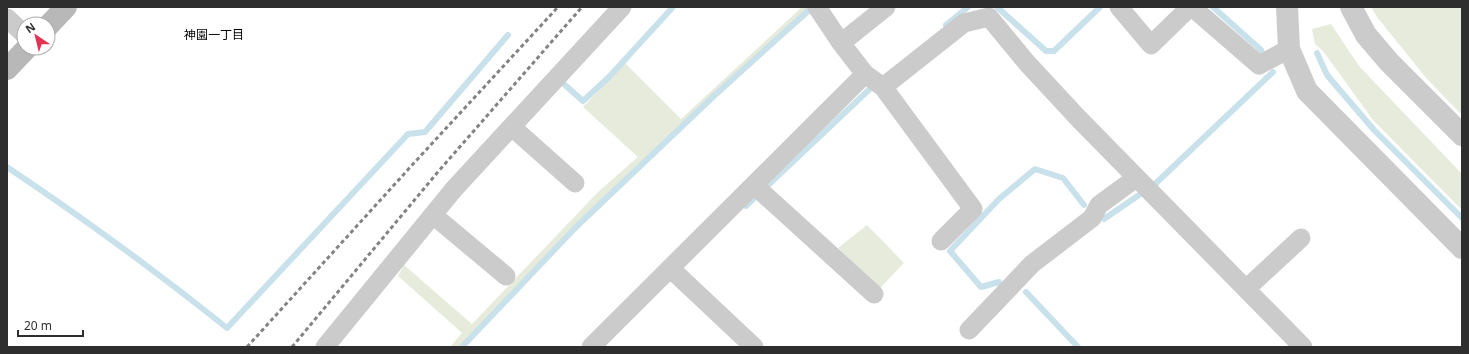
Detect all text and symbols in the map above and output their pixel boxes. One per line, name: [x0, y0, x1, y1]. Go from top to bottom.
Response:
north arrow: [16, 16, 56, 56]
text: N: [22, 19, 38, 36]
district label: 神園一丁目: [184, 26, 244, 43]
scale bar: [18, 312, 83, 338]
text: 20 m: [24, 317, 52, 334]

